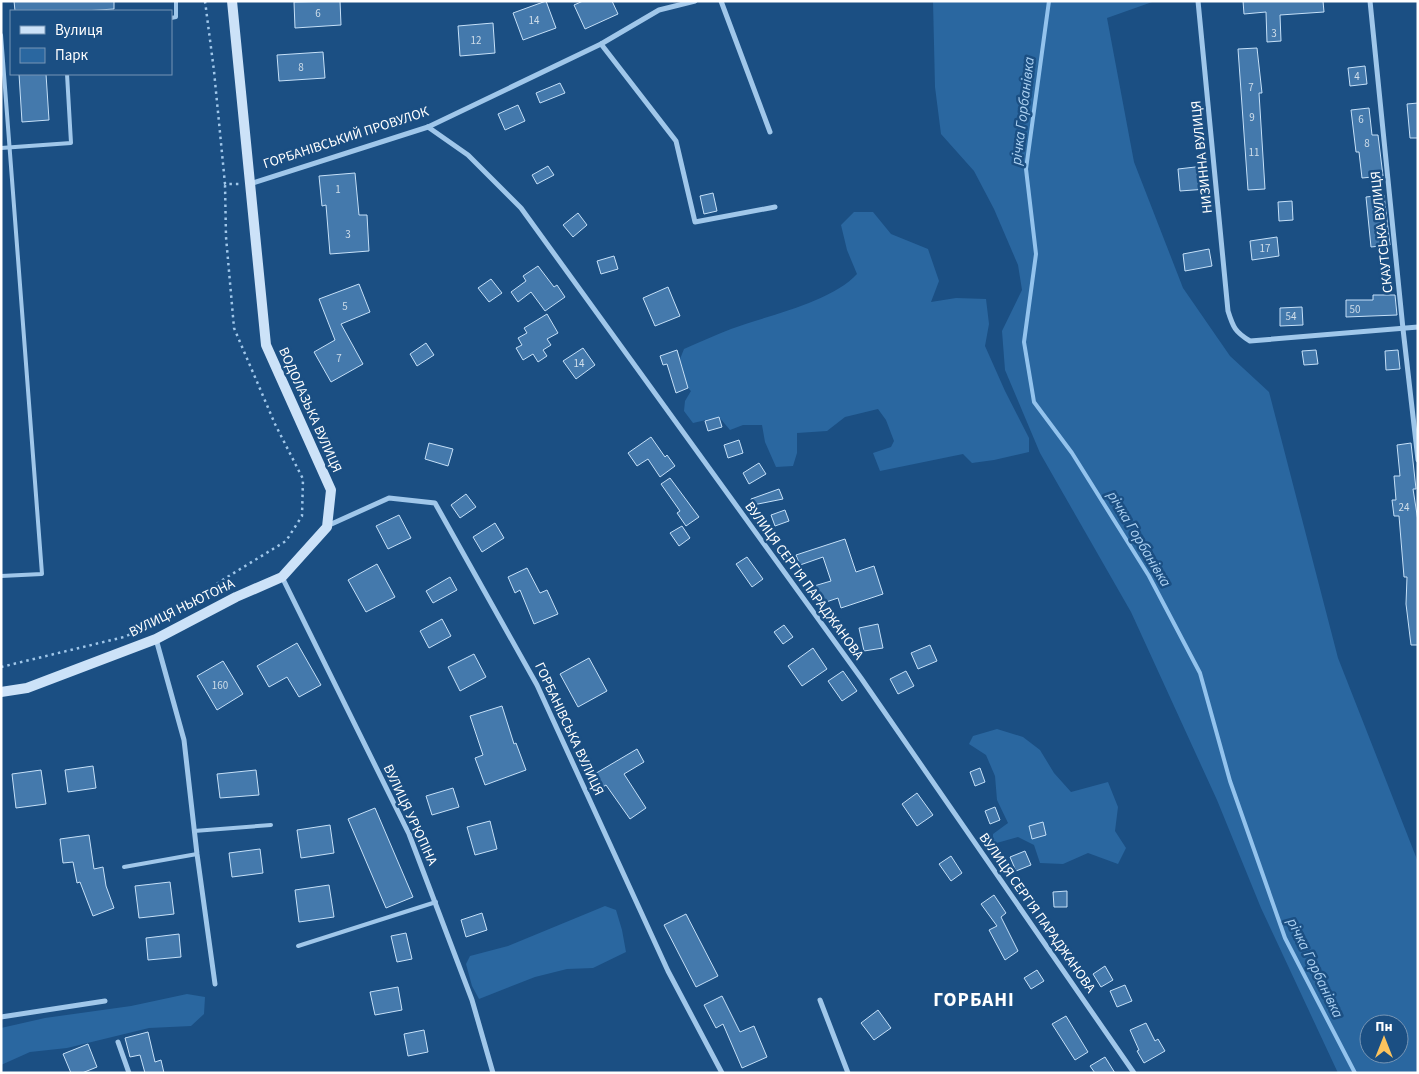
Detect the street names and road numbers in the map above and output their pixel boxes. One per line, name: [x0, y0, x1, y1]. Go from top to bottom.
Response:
street label: НИЗИННА ВУЛИЦЯ: [1186, 99, 1218, 215]
street label: ГОРБАНІВСЬКИЙ ПРОВУЛОК: [261, 102, 432, 174]
street label: СКАУТСЬКА ВУЛИЦЯ: [1366, 170, 1398, 294]
street label: ВОДОЛАЗЬКА ВУЛИЦЯ: [273, 344, 347, 476]
street label: ВУЛИЦЯ СЕРГІЯ ПАРАДЖАНОВА: [740, 498, 869, 665]
street label: ВУЛИЦЯ НЬЮТОНА: [126, 574, 239, 642]
street label: ГОРБАНІВСЬКА ВУЛИЦЯ: [529, 659, 609, 799]
street label: ВУЛИЦЯ УРЮПІНА: [378, 761, 442, 869]
street label: ВУЛИЦЯ СЕРГІЯ ПАРАДЖАНОВА: [974, 829, 1100, 997]

